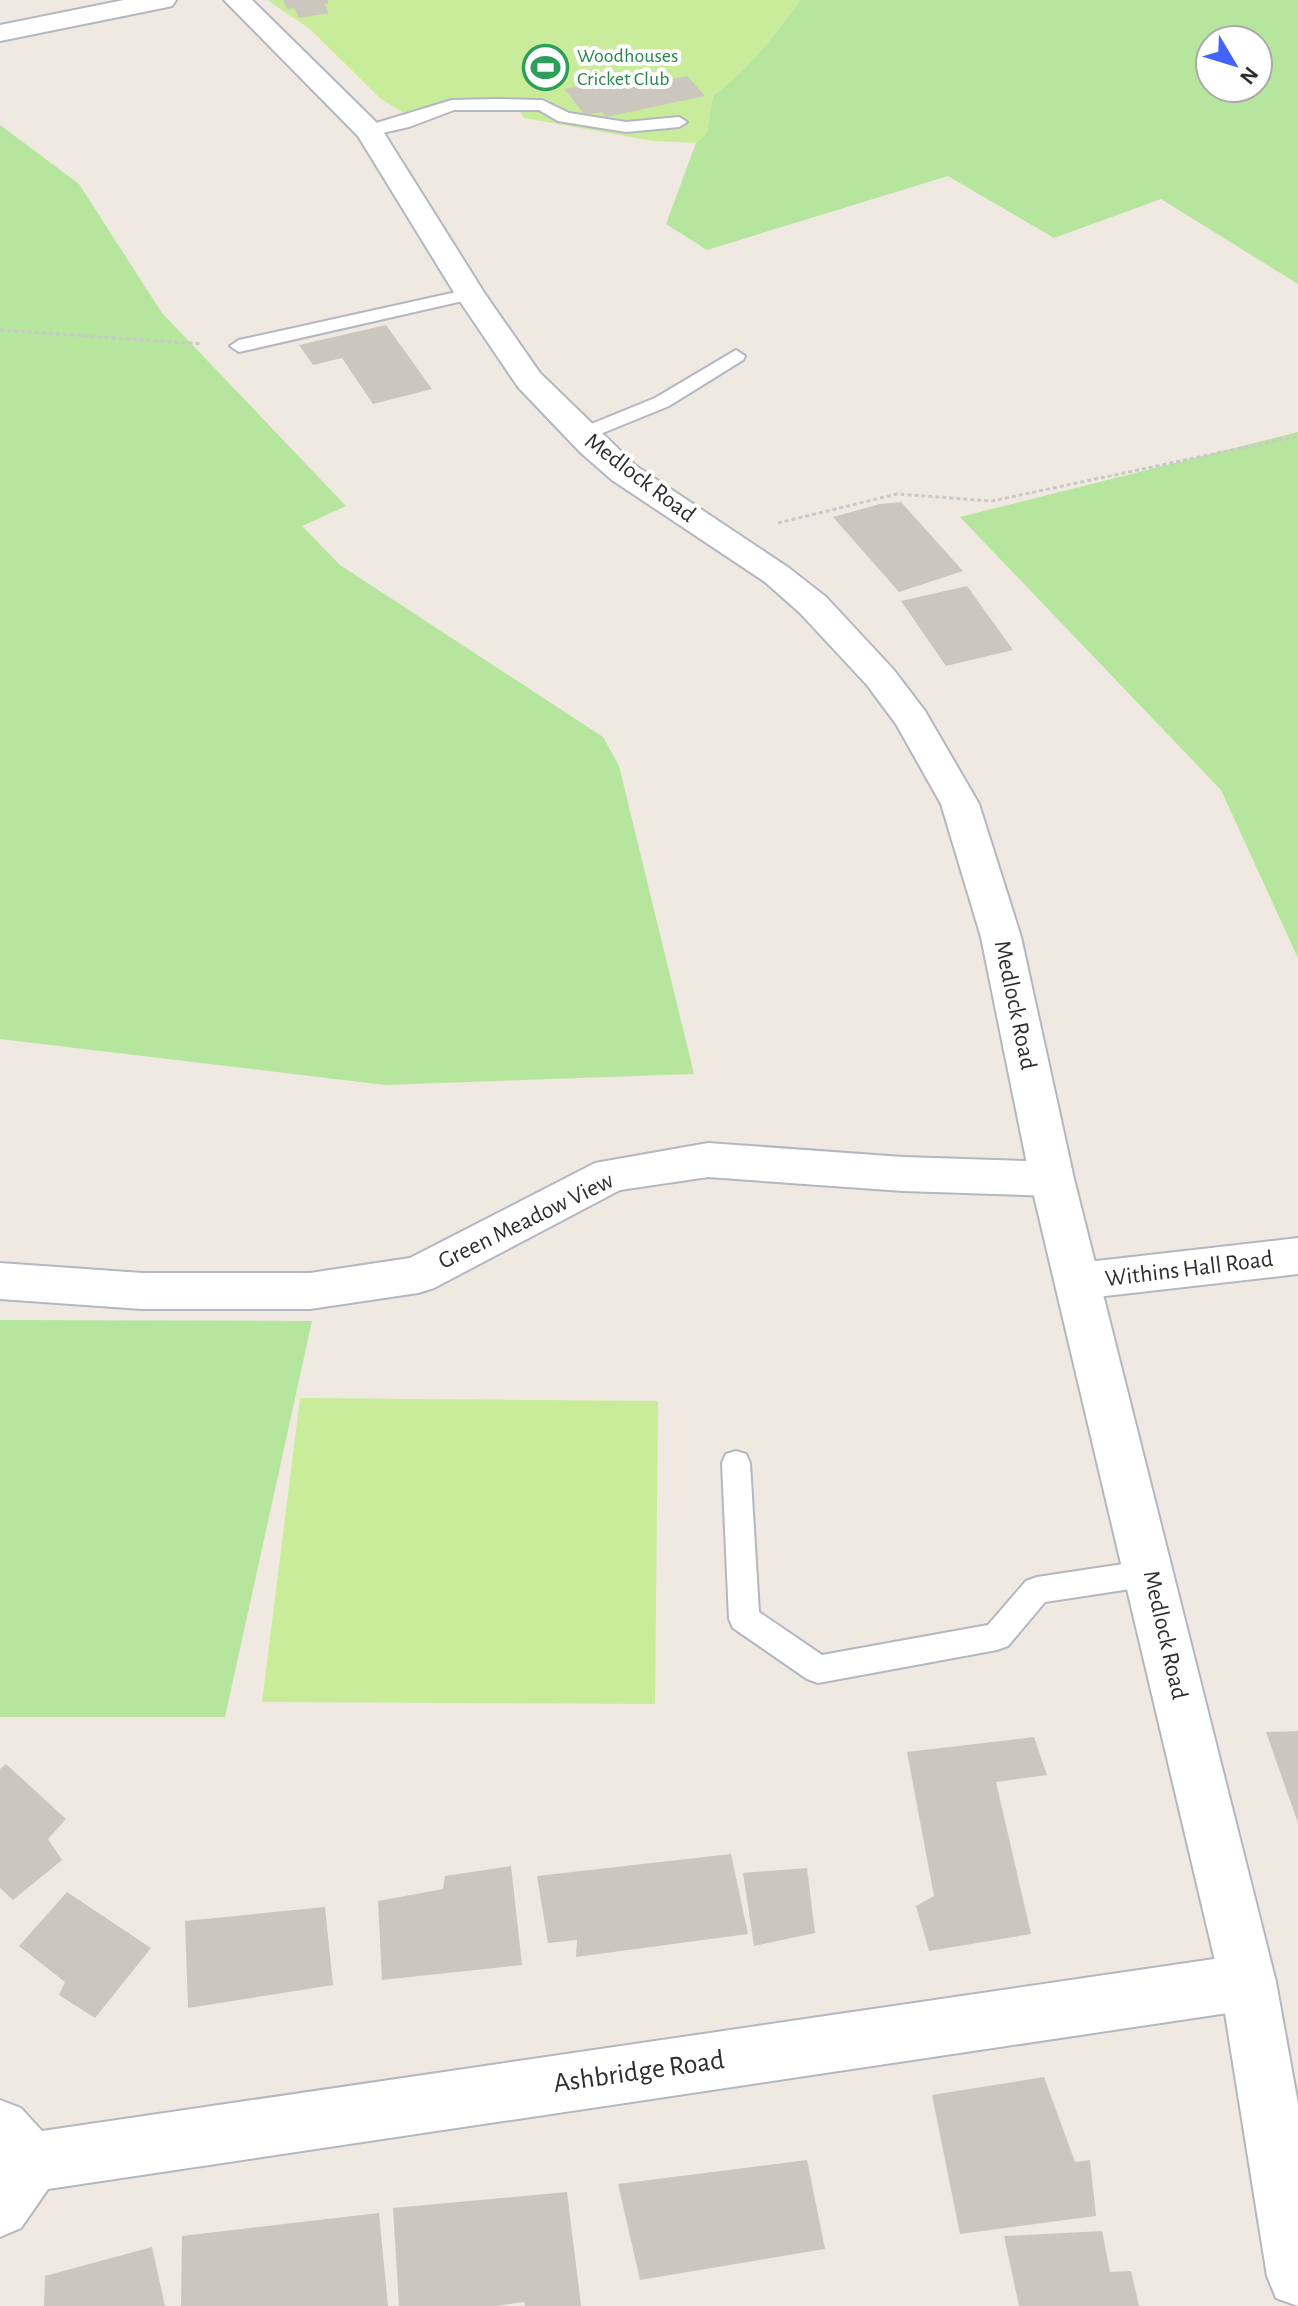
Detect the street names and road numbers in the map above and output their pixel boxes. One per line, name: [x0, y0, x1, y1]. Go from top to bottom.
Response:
street label: Medlock Road: [580, 429, 700, 527]
street label: Medlock Road: [990, 938, 1040, 1072]
street label: Green Meadow View: [435, 1168, 617, 1274]
street label: Withins Hall Road: [1104, 1247, 1274, 1291]
street label: Medlock Road: [1139, 1568, 1191, 1702]
street label: Ashbridge Road: [552, 2046, 726, 2098]

